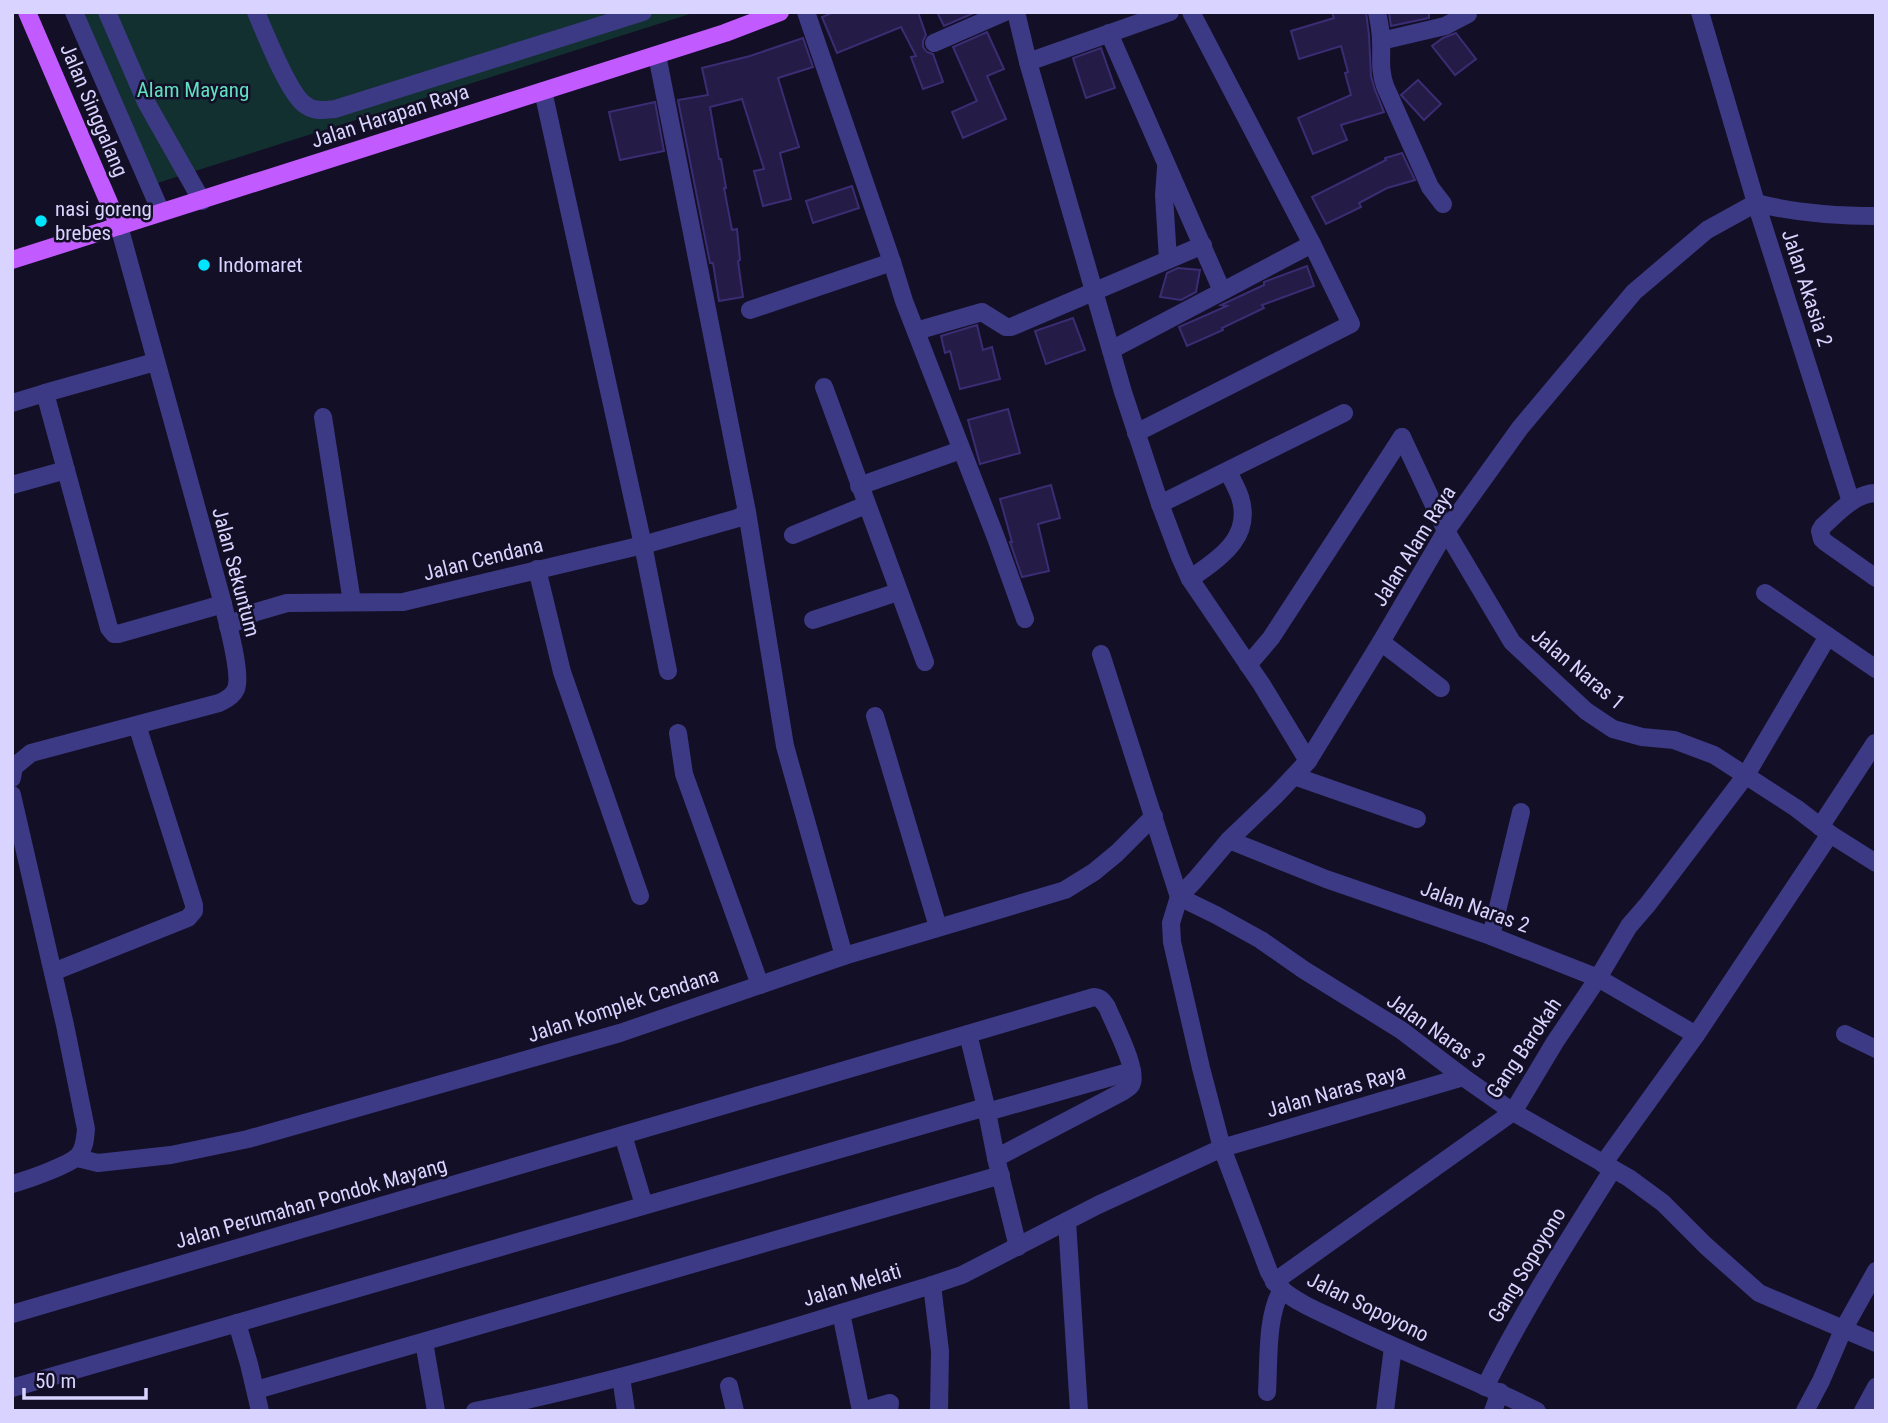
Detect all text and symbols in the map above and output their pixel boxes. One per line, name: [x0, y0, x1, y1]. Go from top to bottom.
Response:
street label: Jalan Singgalang: [55, 40, 133, 180]
park label: Alam Mayang: [137, 78, 249, 102]
street label: Jalan Harapan Raya: [308, 79, 472, 153]
place label: nasi goreng brebes: [55, 197, 152, 245]
marker: nasi goreng brebes: [33, 213, 49, 229]
street label: Jalan Akasia 2: [1777, 227, 1837, 349]
place label: Indomaret: [218, 253, 303, 277]
marker: Indomaret: [196, 257, 212, 273]
street label: Jalan Alam Raya: [1367, 481, 1461, 611]
street label: Jalan Sekuntum: [207, 505, 265, 639]
street label: Jalan Cendana: [421, 533, 545, 585]
street label: Jalan Naras 1: [1527, 623, 1629, 715]
street label: Jalan Naras 2: [1417, 876, 1533, 938]
street label: Jalan Komplek Cendana: [524, 963, 722, 1047]
street label: Jalan Naras 3: [1382, 988, 1490, 1074]
street label: Gang Barokah: [1482, 993, 1566, 1103]
street label: Jalan Naras Raya: [1264, 1060, 1408, 1122]
street label: Jalan Perumahan Pondok Mayang: [172, 1153, 450, 1253]
street label: Gang Sopoyono: [1483, 1203, 1571, 1327]
street label: Jalan Melati: [800, 1259, 904, 1311]
street label: Jalan Sopoyono: [1303, 1267, 1433, 1347]
scale bar: [24, 1356, 147, 1400]
text: 50 m: [35, 1369, 76, 1393]

